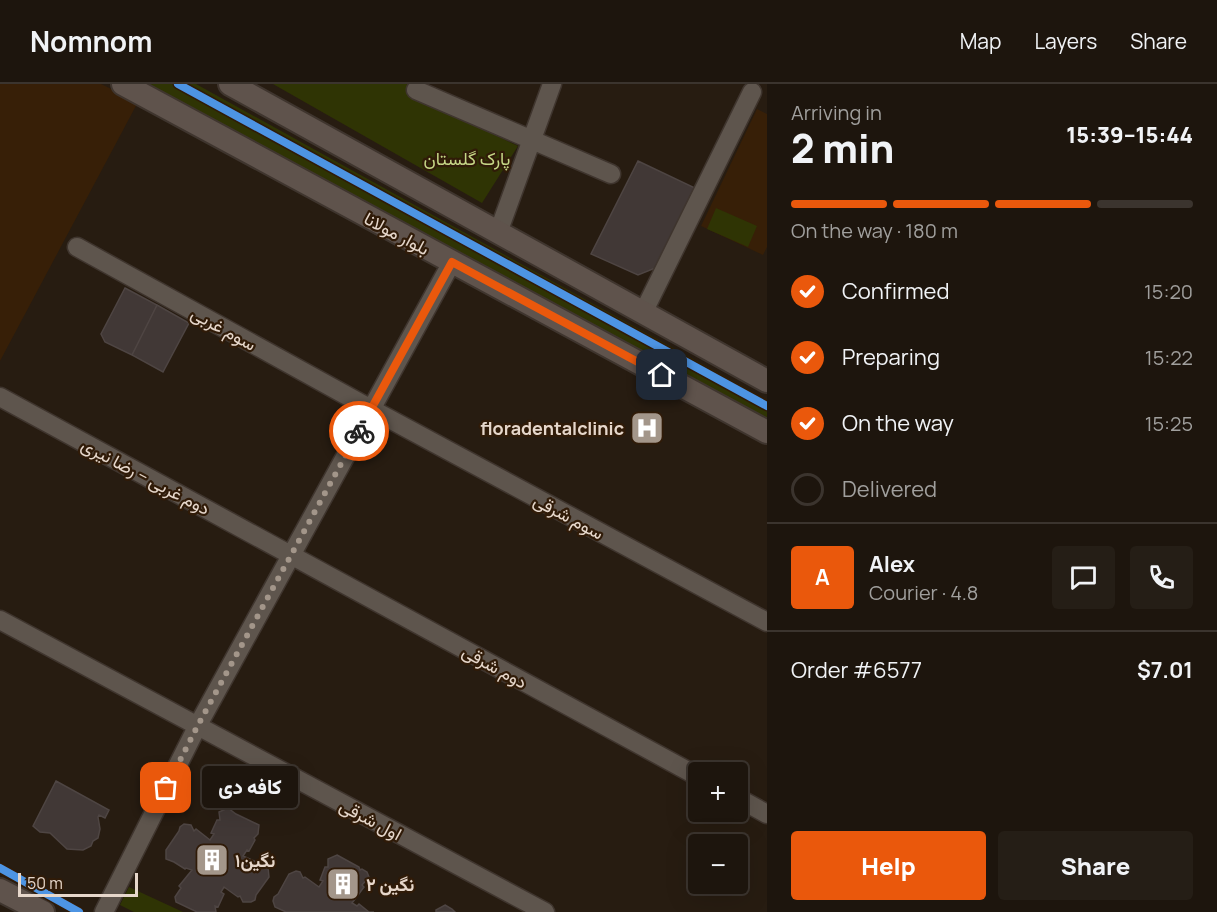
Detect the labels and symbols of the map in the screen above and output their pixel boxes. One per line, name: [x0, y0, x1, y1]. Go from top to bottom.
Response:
park label: پارک گلستان: [424, 146, 510, 171]
street label: بلوار مولانا: [360, 206, 434, 260]
street label: سوم غربی: [187, 300, 261, 357]
pin: [636, 349, 687, 400]
courier: [329, 401, 389, 461]
hospital icon: floradentalclinic: [629, 410, 665, 446]
place label: floradentalclinic: [480, 416, 624, 440]
street label: دوم غربی -- رضا نیری: [77, 432, 215, 521]
street label: سوم شرقی: [529, 487, 608, 545]
street label: دوم شرقی: [458, 638, 532, 695]
pin: [140, 762, 191, 813]
callout: کافه دی: [202, 767, 298, 809]
street label: اول شرقی: [336, 793, 406, 845]
building icon: نگین۱: [194, 842, 230, 878]
place label: نگین۱: [235, 848, 275, 872]
building icon: نگین ۲: [325, 866, 361, 902]
scale bar: [18, 870, 138, 898]
place label: نگین ۲: [366, 872, 414, 896]

